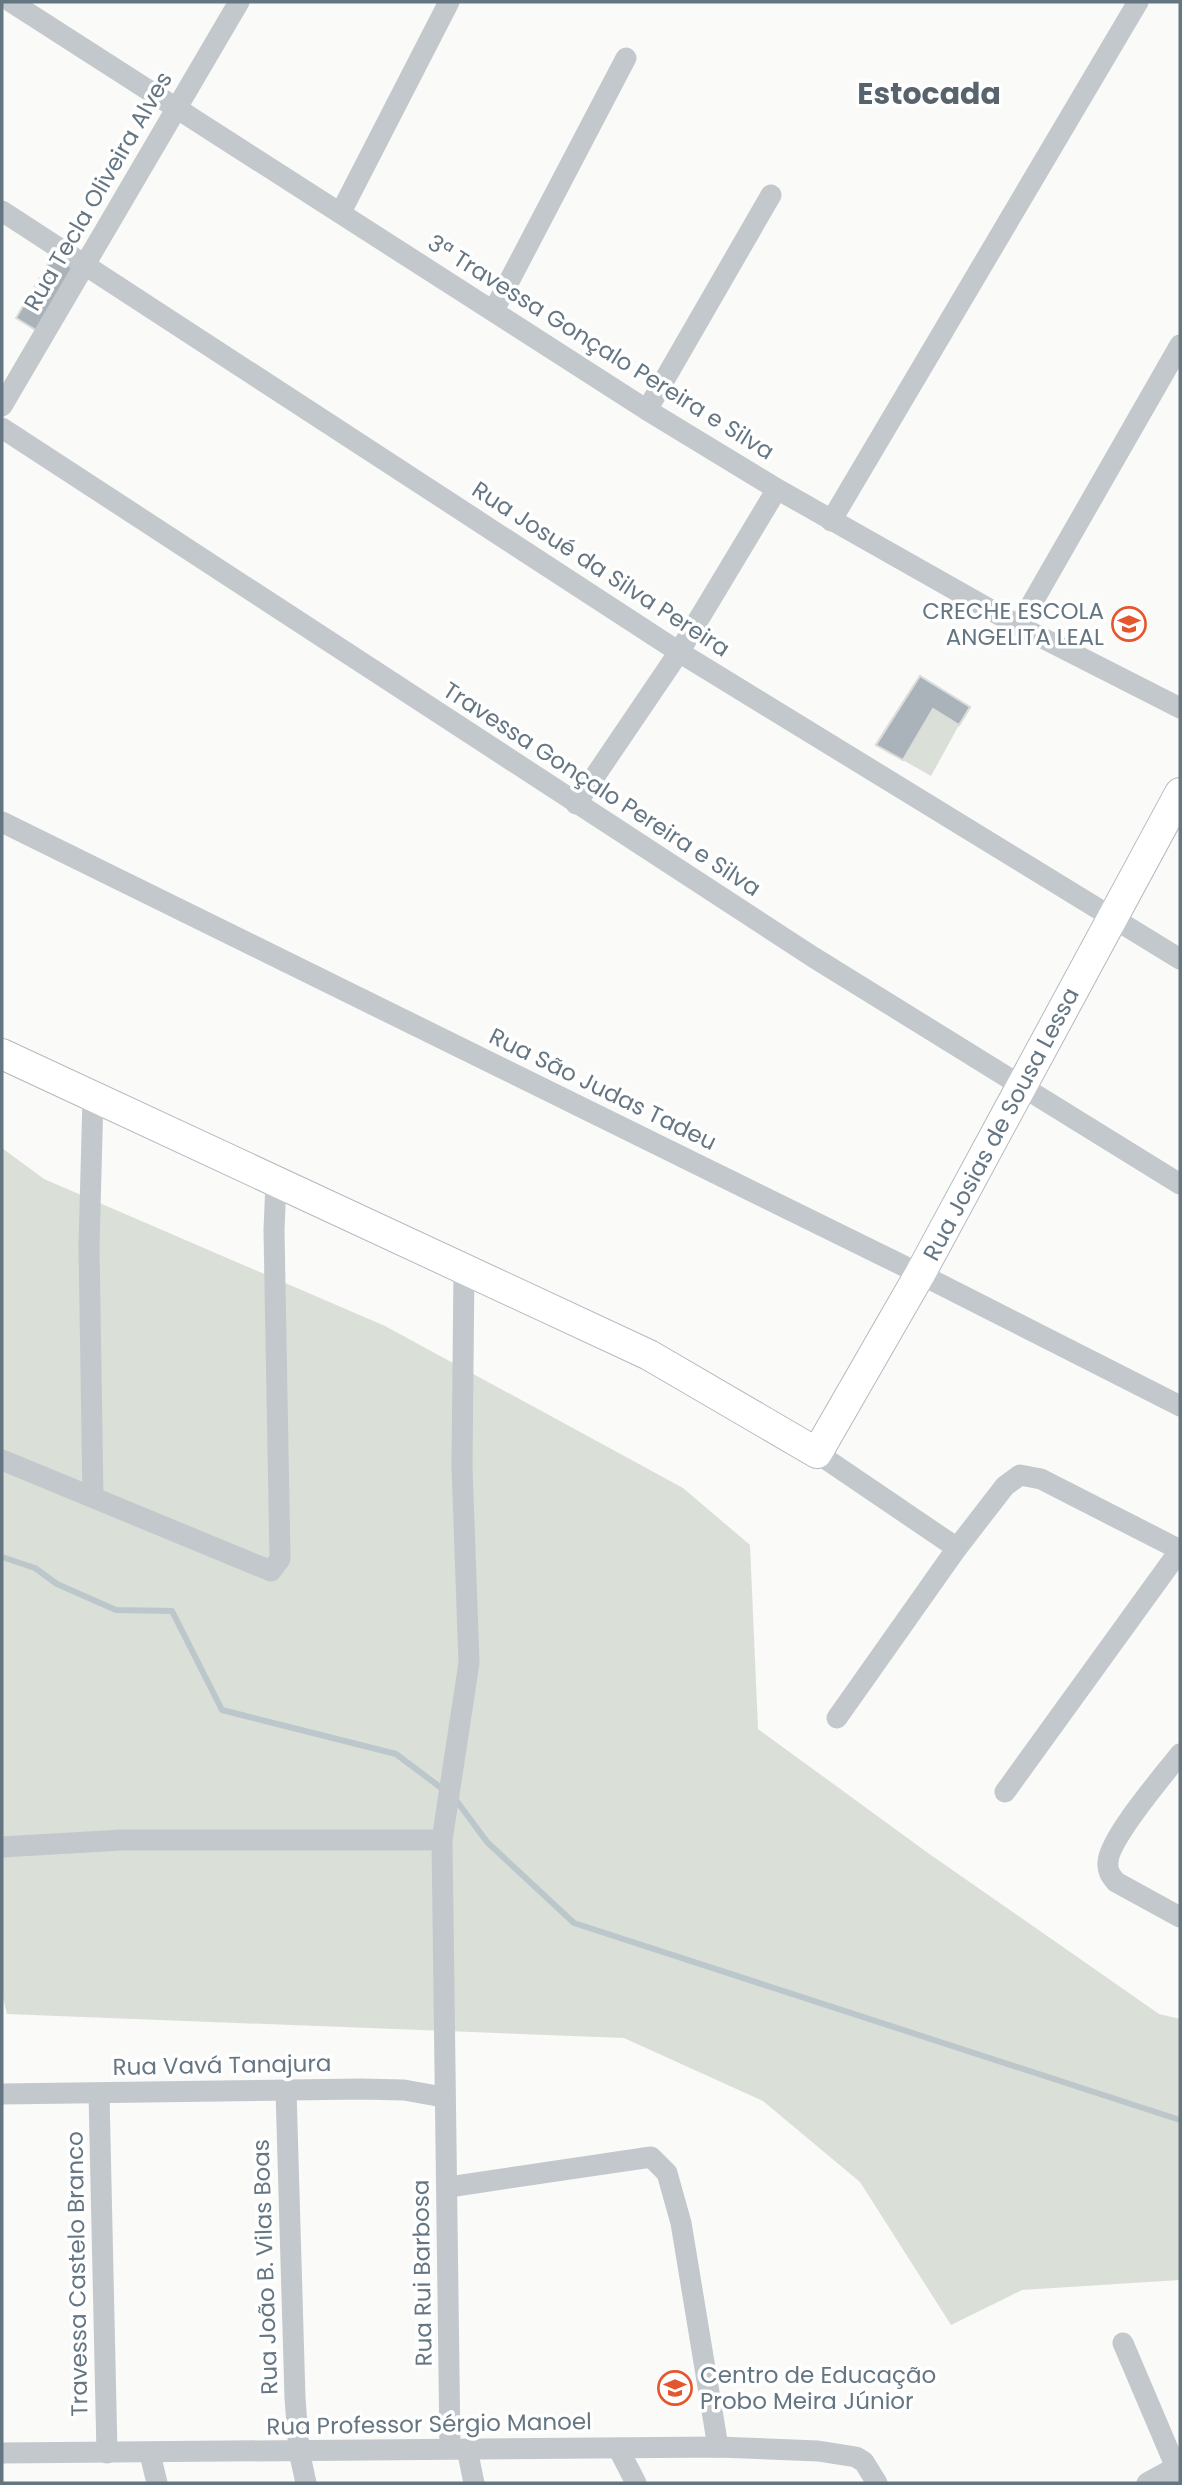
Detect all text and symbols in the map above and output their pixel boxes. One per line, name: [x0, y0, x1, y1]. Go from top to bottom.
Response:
street label: Rua Tecla Oliveira Alves: [16, 66, 180, 316]
district label: Estocada: [857, 72, 1001, 115]
street label: 3ª Travessa Gonçalo Pereira e Silva: [422, 227, 780, 467]
street label: Rua Josué da Silva Pereira: [466, 474, 736, 664]
place label: CRECHE ESCOLA ANGELITA LEAL: [922, 595, 1104, 653]
school or university icon: CRECHE ESCOLA ANGELITA LEAL: [1110, 605, 1148, 643]
street label: Travessa Gonçalo Pereira e Silva: [437, 674, 767, 904]
street label: Rua Josias de Sousa Lessa: [915, 982, 1087, 1266]
street label: Rua São Judas Tadeu: [484, 1020, 722, 1158]
street label: Rua Vavá Tanajura: [112, 2047, 332, 2083]
street label: Travessa Castelo Branco: [59, 2131, 95, 2417]
street label: Rua João B. Vilas Boas: [245, 2139, 285, 2395]
street label: Rua Rui Barbosa: [404, 2179, 440, 2367]
place label: Centro de Educação Probo Meira Júnior: [700, 2359, 936, 2417]
school or university icon: Centro de Educação Probo Meira Júnior: [656, 2369, 694, 2407]
street label: Rua Professor Sérgio Manoel: [266, 2405, 592, 2443]

